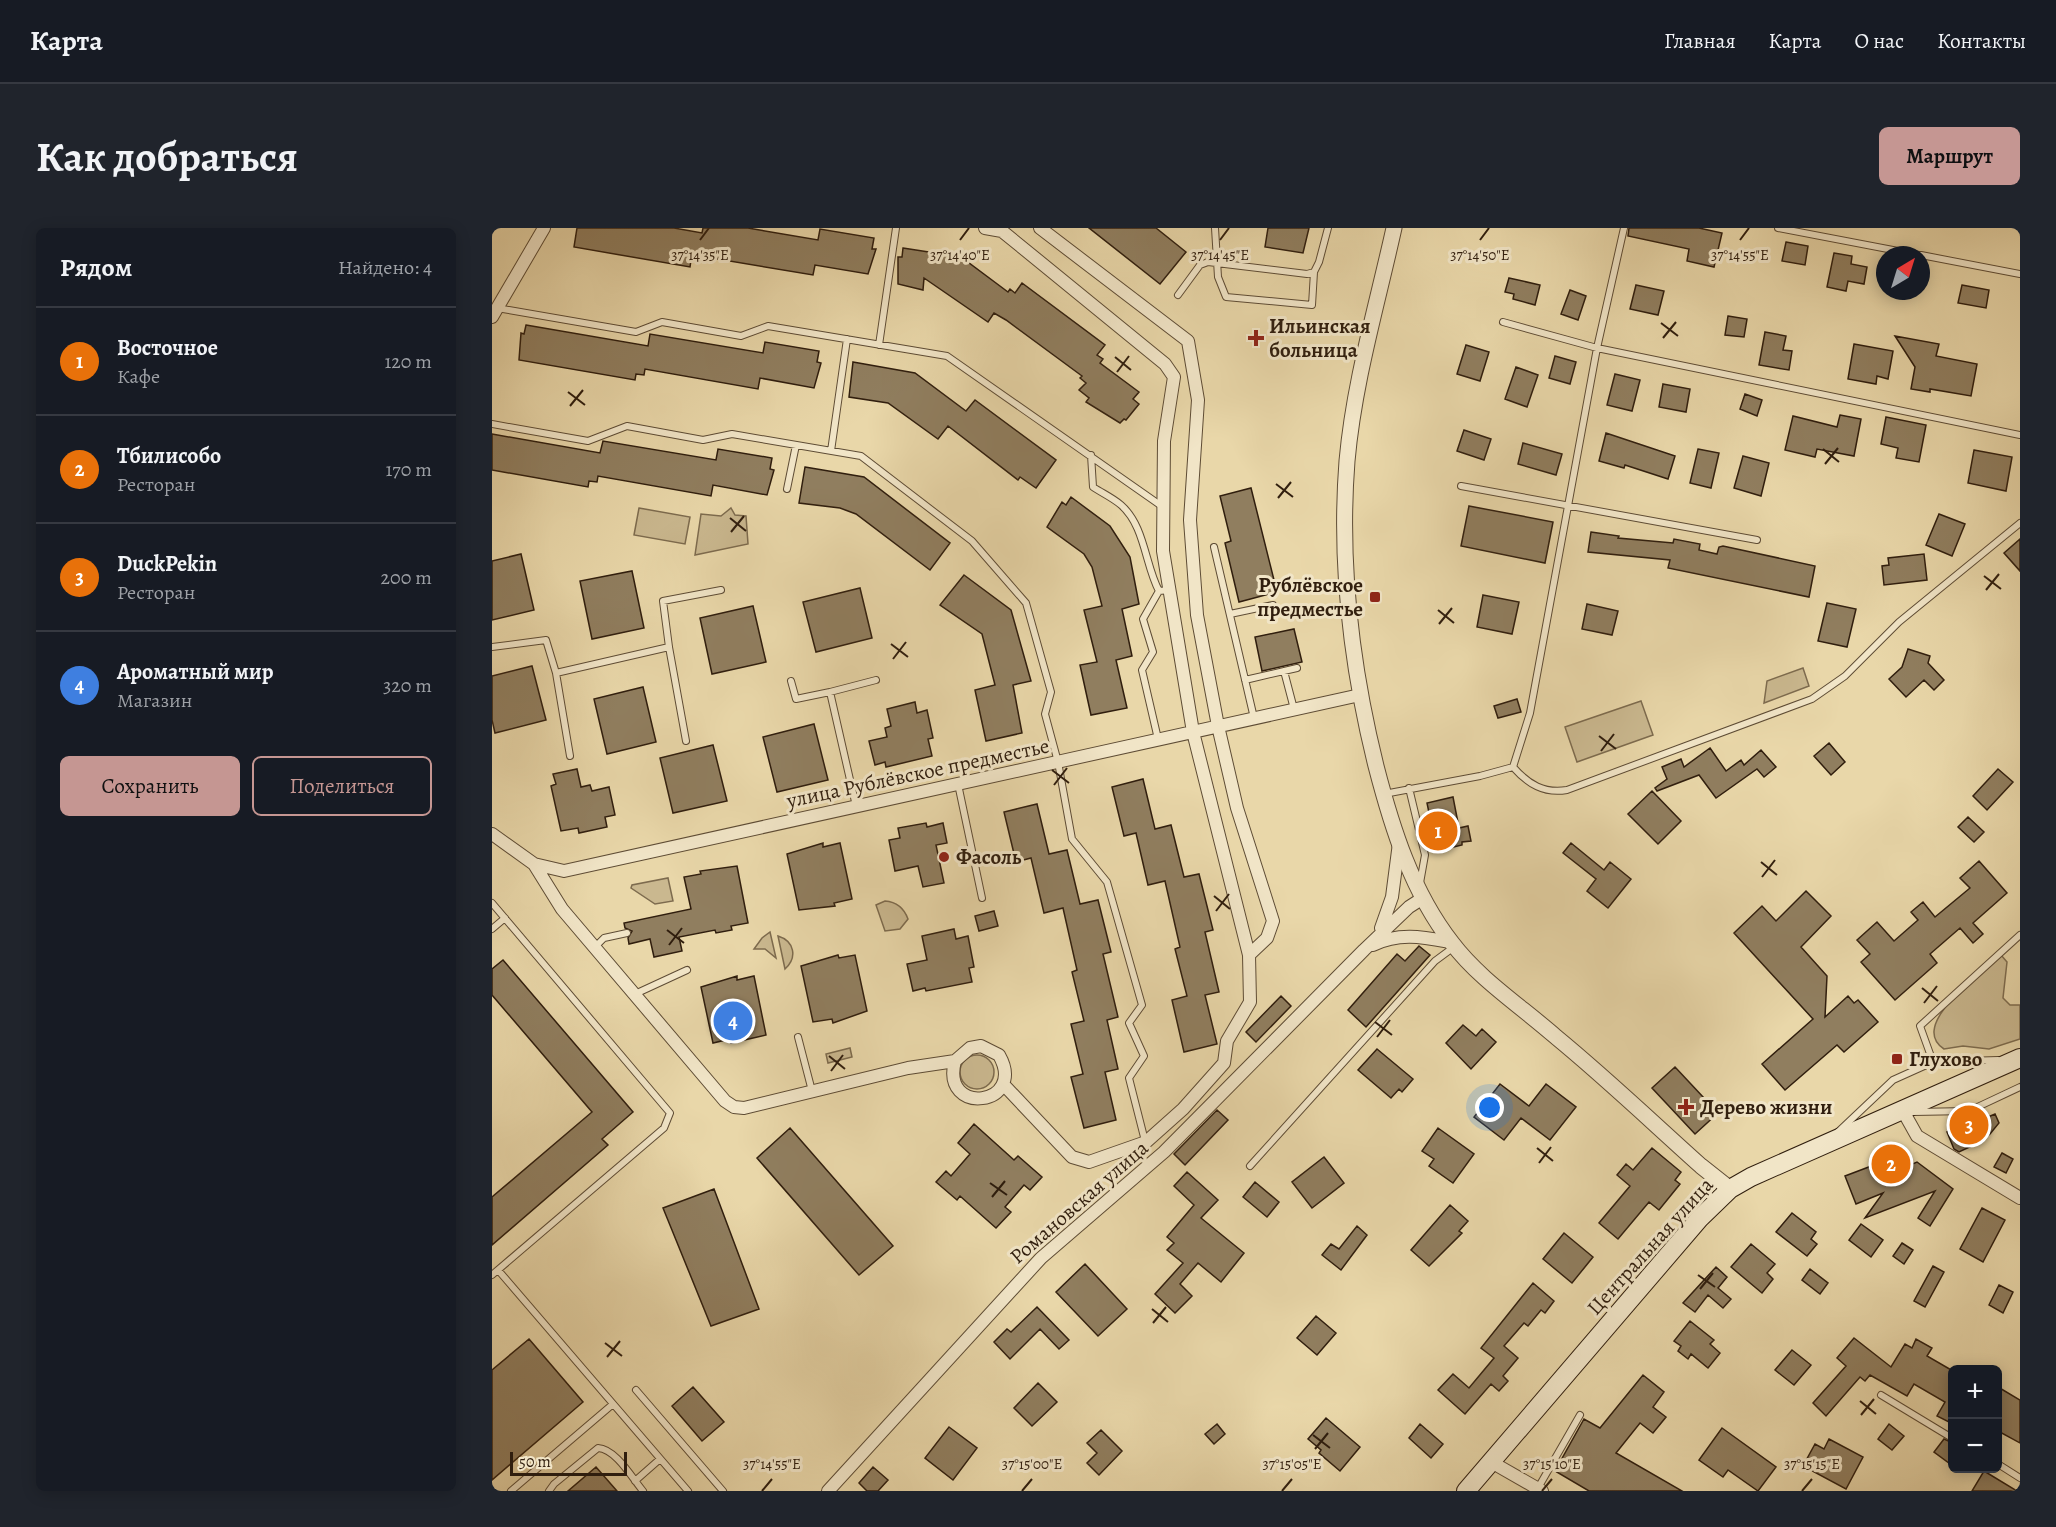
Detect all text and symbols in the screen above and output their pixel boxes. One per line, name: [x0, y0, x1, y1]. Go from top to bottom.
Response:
text: Карта: [30, 22, 103, 60]
text: Главная: [1664, 27, 1736, 55]
text: Карта: [1769, 27, 1821, 55]
text: О нас: [1854, 27, 1904, 55]
text: Контакты: [1937, 27, 2026, 55]
button: Маршрут: [1879, 127, 2020, 185]
text: Как добраться: [36, 128, 298, 185]
text: 37°14'35"E: [671, 245, 729, 265]
text: 37°14'40"E: [930, 245, 990, 265]
text: 37°14'45"E: [1191, 245, 1249, 265]
text: 37°14'50"E: [1450, 245, 1510, 265]
text: 37°14'55"E: [1711, 245, 1769, 265]
north arrow: [1876, 246, 1930, 300]
text: Рядом: [60, 250, 132, 285]
text: Найдено: 4: [338, 254, 432, 281]
place label: Ильинская больница: [1269, 312, 1371, 364]
marker: Ильинская больница: [1247, 329, 1265, 347]
text: Восточное: [117, 333, 218, 363]
text: 1: [76, 348, 83, 375]
text: 120 m: [384, 348, 432, 375]
text: Кафе: [117, 363, 160, 390]
text: Тбилисобо: [117, 441, 221, 471]
text: 2: [75, 456, 84, 483]
text: 170 m: [386, 456, 432, 483]
text: Ресторан: [117, 471, 195, 498]
text: DuckPekin: [117, 549, 217, 579]
text: 3: [75, 564, 84, 591]
text: 200 m: [381, 564, 432, 591]
place label: Рублёвское предместье: [1257, 571, 1363, 623]
text: Ресторан: [117, 579, 195, 606]
marker: Рублёвское предместье: [1368, 590, 1382, 604]
text: Ароматный мир: [117, 657, 274, 687]
text: 4: [75, 672, 84, 699]
text: 320 m: [383, 672, 432, 699]
text: Магазин: [117, 687, 192, 714]
street label: улица Рублёвское предместье: [783, 731, 1052, 815]
button: Сохранить: [60, 756, 240, 816]
button: Поделиться: [252, 756, 432, 816]
pin: 1: [1418, 808, 1458, 854]
place label: Фасоль: [956, 843, 1022, 871]
marker: Фасоль: [937, 850, 951, 864]
pin: 4: [714, 998, 752, 1044]
place label: Глухово: [1909, 1045, 1983, 1073]
marker: Глухово: [1890, 1052, 1904, 1066]
your location: [1475, 1093, 1504, 1122]
place label: Дерево жизни: [1700, 1093, 1832, 1121]
marker: Дерево жизни: [1677, 1098, 1695, 1116]
pin: 3: [1950, 1102, 1988, 1148]
street label: Романовская улица: [1004, 1134, 1154, 1270]
pin: 2: [1872, 1142, 1910, 1186]
street label: Центральная улица: [1581, 1171, 1720, 1321]
map controls: [1948, 1365, 2002, 1473]
button: +: [1948, 1365, 2002, 1419]
button: −: [1948, 1419, 2002, 1473]
scale bar: [510, 1449, 627, 1476]
text: 50 m: [519, 1451, 551, 1473]
text: 37°14'55"E: [743, 1454, 801, 1474]
text: 37°15'00"E: [1002, 1454, 1062, 1474]
text: 37°15'05"E: [1262, 1454, 1322, 1474]
text: 37°15'10"E: [1523, 1454, 1581, 1474]
text: 37°15'15"E: [1784, 1454, 1840, 1474]

